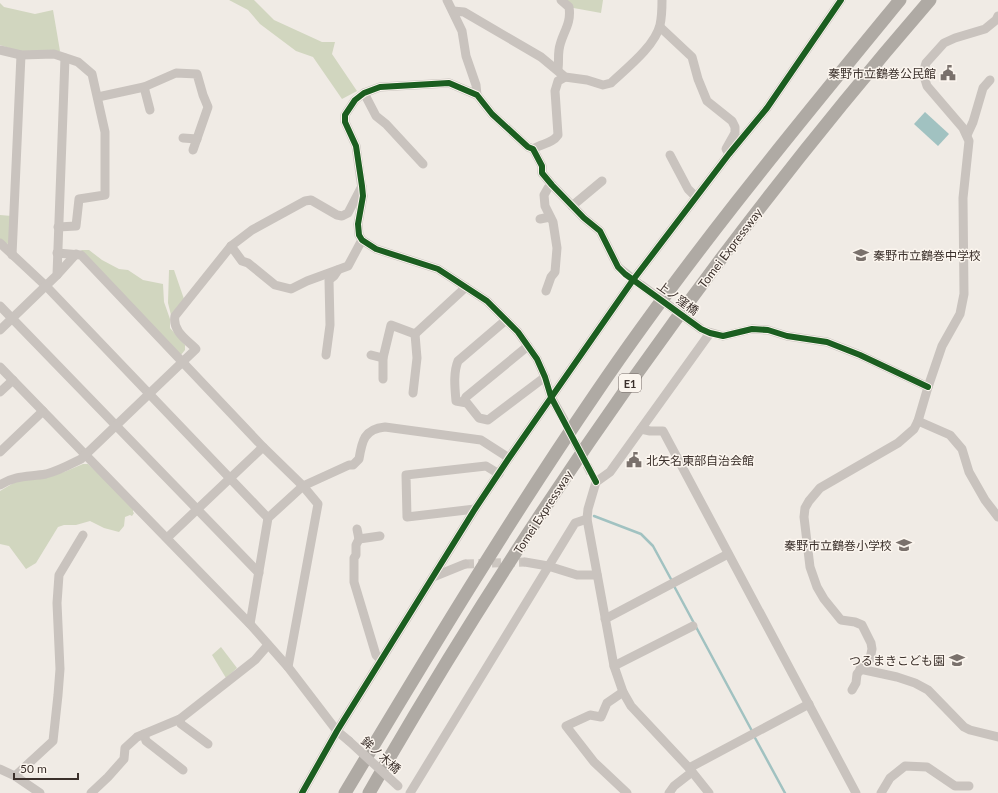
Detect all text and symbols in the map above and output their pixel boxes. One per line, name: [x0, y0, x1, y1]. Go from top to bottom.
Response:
public building icon: 秦野市立鶴巻公民館: [939, 64, 957, 82]
place label: 秦野市立鶴巻公民館: [828, 66, 936, 81]
street label: Tomei Expressway: [695, 204, 765, 291]
school or university icon: 秦野市立鶴巻中学校: [852, 246, 870, 264]
place label: 秦野市立鶴巻中学校: [873, 248, 981, 263]
street label: 上ノ窪橋: [654, 278, 702, 318]
road number: E1: [619, 374, 641, 392]
public building icon: 北矢名東部自治会館: [625, 451, 643, 469]
place label: 北矢名東部自治会館: [646, 453, 754, 468]
street label: Tomei Expressway: [510, 467, 576, 557]
school or university icon: 秦野市立鶴巻小学校: [895, 536, 913, 554]
place label: 秦野市立鶴巻小学校: [784, 538, 892, 553]
school or university icon: つるまきこども園: [948, 651, 966, 669]
place label: つるまきこども園: [849, 653, 945, 668]
street label: 鉾ノ木橋: [358, 733, 404, 777]
scale bar: [14, 755, 78, 781]
text: 50 m: [20, 761, 47, 776]

